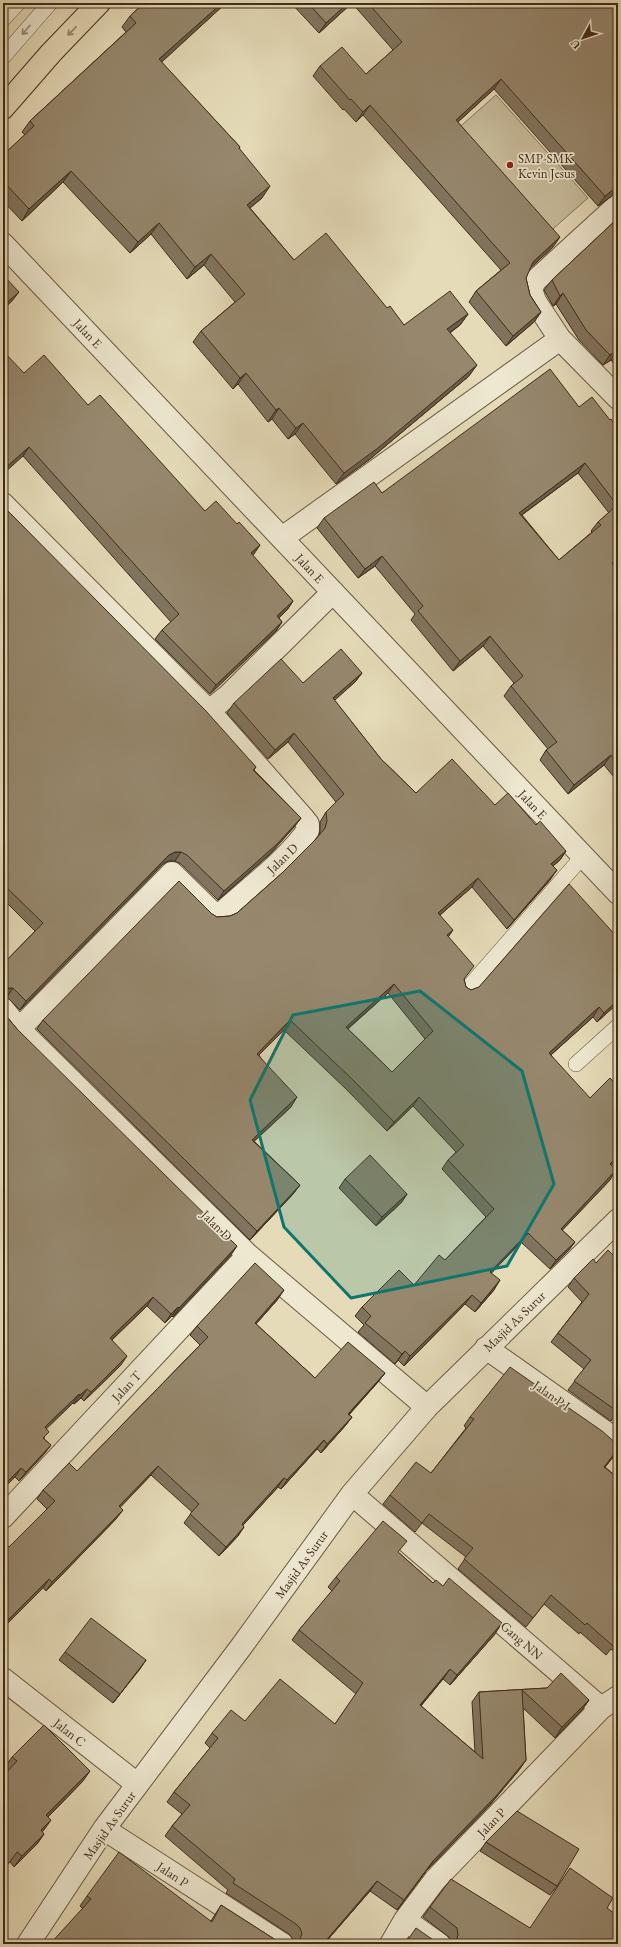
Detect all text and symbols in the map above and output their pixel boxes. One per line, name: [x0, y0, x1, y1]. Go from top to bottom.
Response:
north arrow: [563, 18, 603, 58]
one-way arrow: [22, 24, 31, 35]
one-way arrow: [67, 26, 77, 36]
text: U: [567, 36, 583, 52]
place label: SMP-SMK Kevin Jesus: [518, 150, 575, 182]
marker: SMP-SMK Kevin Jesus: [505, 160, 515, 170]
street label: Jalan E: [69, 314, 106, 352]
street label: Jalan E: [291, 549, 328, 587]
street label: Jalan E: [514, 785, 551, 823]
street label: Jalan D: [262, 839, 302, 878]
street label: Jalan D: [197, 1205, 236, 1245]
street label: Masjid As Surur: [480, 1287, 550, 1355]
street label: Jalan T: [107, 1367, 145, 1406]
street label: Jalan P I: [529, 1376, 574, 1415]
street label: Masjid As Surur: [271, 1526, 332, 1602]
street label: Gang NN: [497, 1617, 547, 1664]
street label: Jalan C: [49, 1714, 89, 1750]
street label: Masjid As Surur: [79, 1787, 140, 1863]
street label: Jalan P: [473, 1804, 509, 1841]
street label: Jalan P: [153, 1857, 192, 1891]

